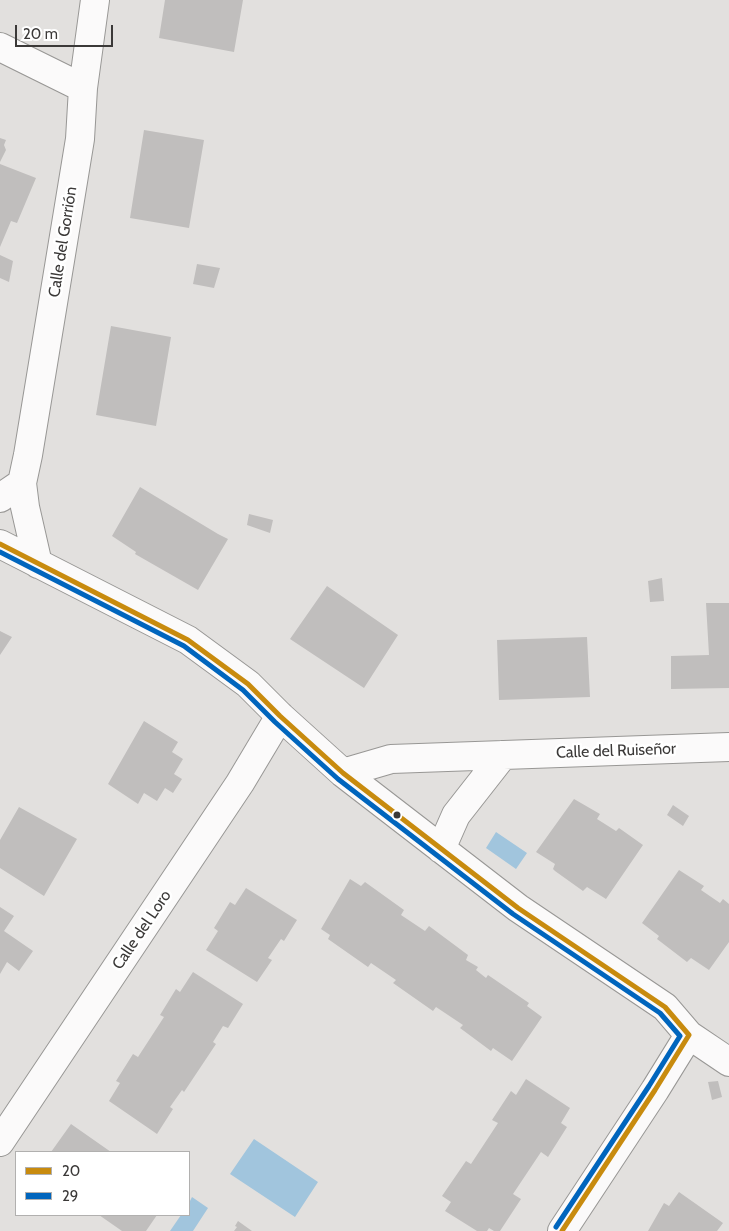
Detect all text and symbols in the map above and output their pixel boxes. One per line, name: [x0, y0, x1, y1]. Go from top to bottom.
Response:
scale bar: [18, 15, 115, 47]
text: 20 m: [23, 25, 58, 43]
street label: Calle del Gorrión: [45, 185, 81, 299]
street label: Calle del Ruiseñor: [556, 739, 676, 763]
unlabelled marker: [392, 810, 402, 820]
street label: Calle del Loro: [108, 887, 176, 973]
legend: [15, 1151, 190, 1216]
text: 20: [62, 1162, 80, 1180]
text: 29: [62, 1187, 78, 1205]

